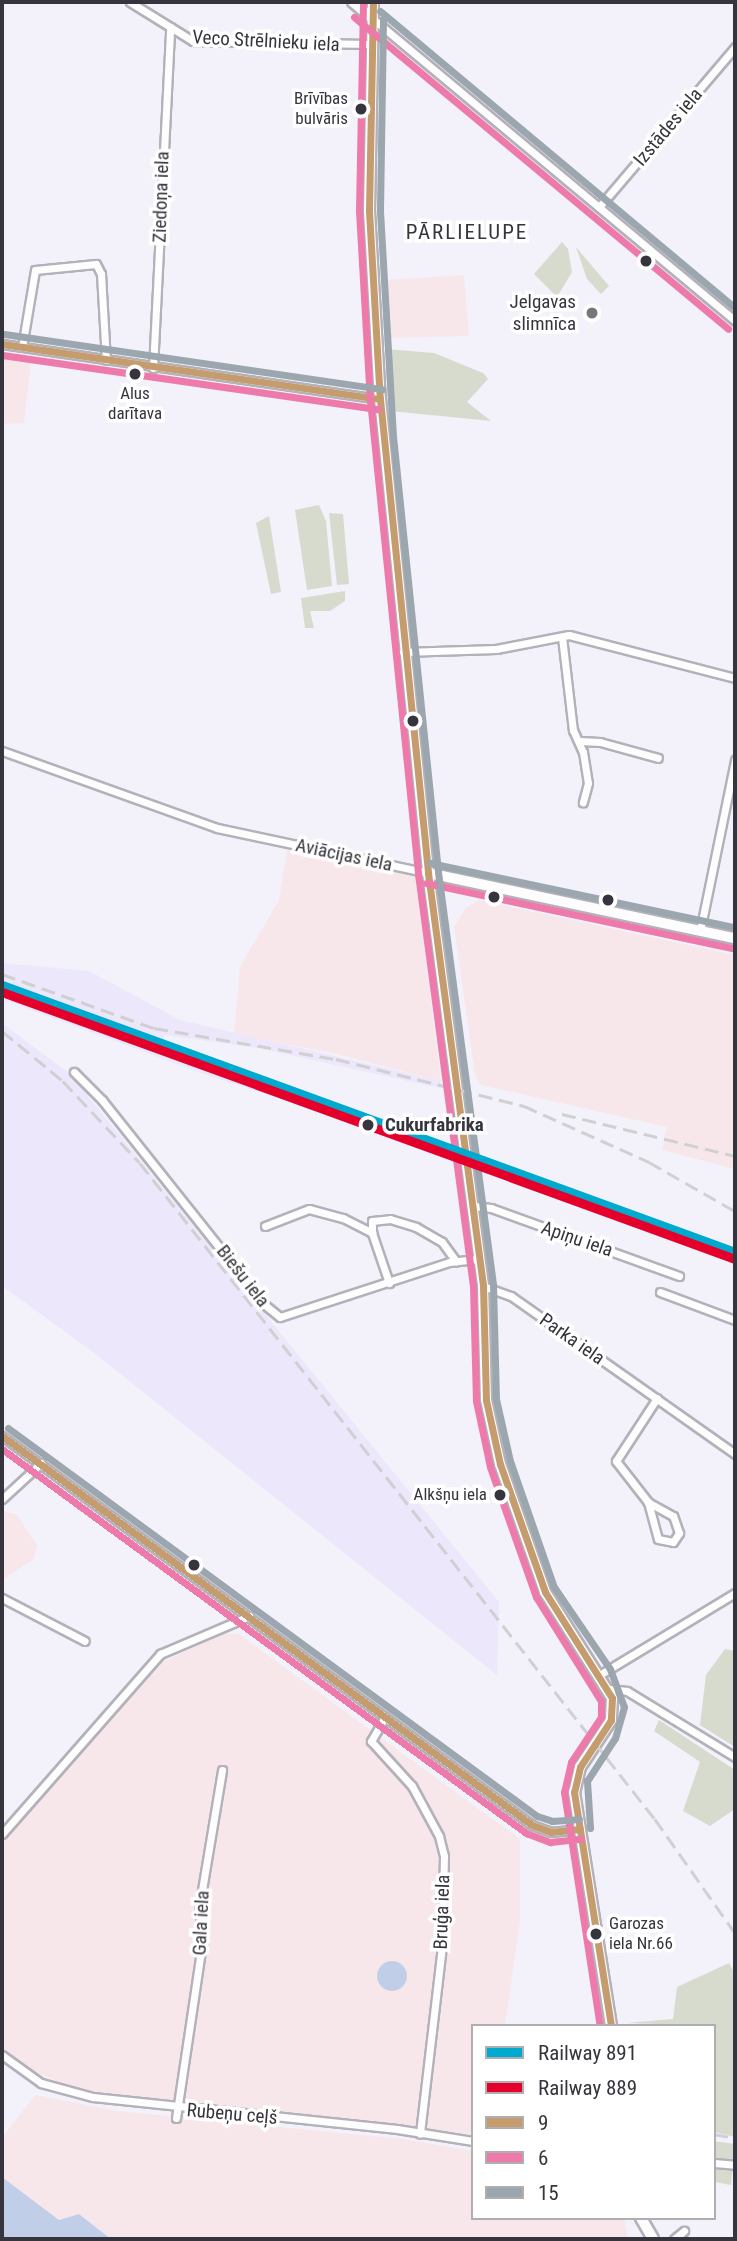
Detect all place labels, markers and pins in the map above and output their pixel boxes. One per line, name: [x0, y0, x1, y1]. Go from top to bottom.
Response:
place label: Brīvības bulvāris: [294, 89, 348, 129]
marker: Brīvības bulvāris: [354, 102, 368, 116]
unlabelled marker: [639, 254, 653, 268]
place label: Jelgavas slimnīca: [509, 291, 576, 335]
marker: Jelgavas slimnīca: [582, 303, 602, 323]
marker: Alus darītava: [128, 367, 142, 381]
place label: Alus darītava: [108, 384, 162, 424]
unlabelled marker: [406, 714, 420, 728]
unlabelled marker: [487, 890, 501, 904]
unlabelled marker: [601, 893, 615, 907]
marker: Cukurfabrika: [357, 1114, 379, 1136]
place label: Cukurfabrika: [385, 1114, 484, 1136]
place label: Alkšņu iela: [414, 1485, 487, 1505]
marker: Alkšņu iela: [493, 1488, 507, 1502]
unlabelled marker: [187, 1558, 201, 1572]
place label: Garozas iela Nr.66: [609, 1914, 673, 1954]
marker: Garozas iela Nr.66: [589, 1927, 603, 1941]

